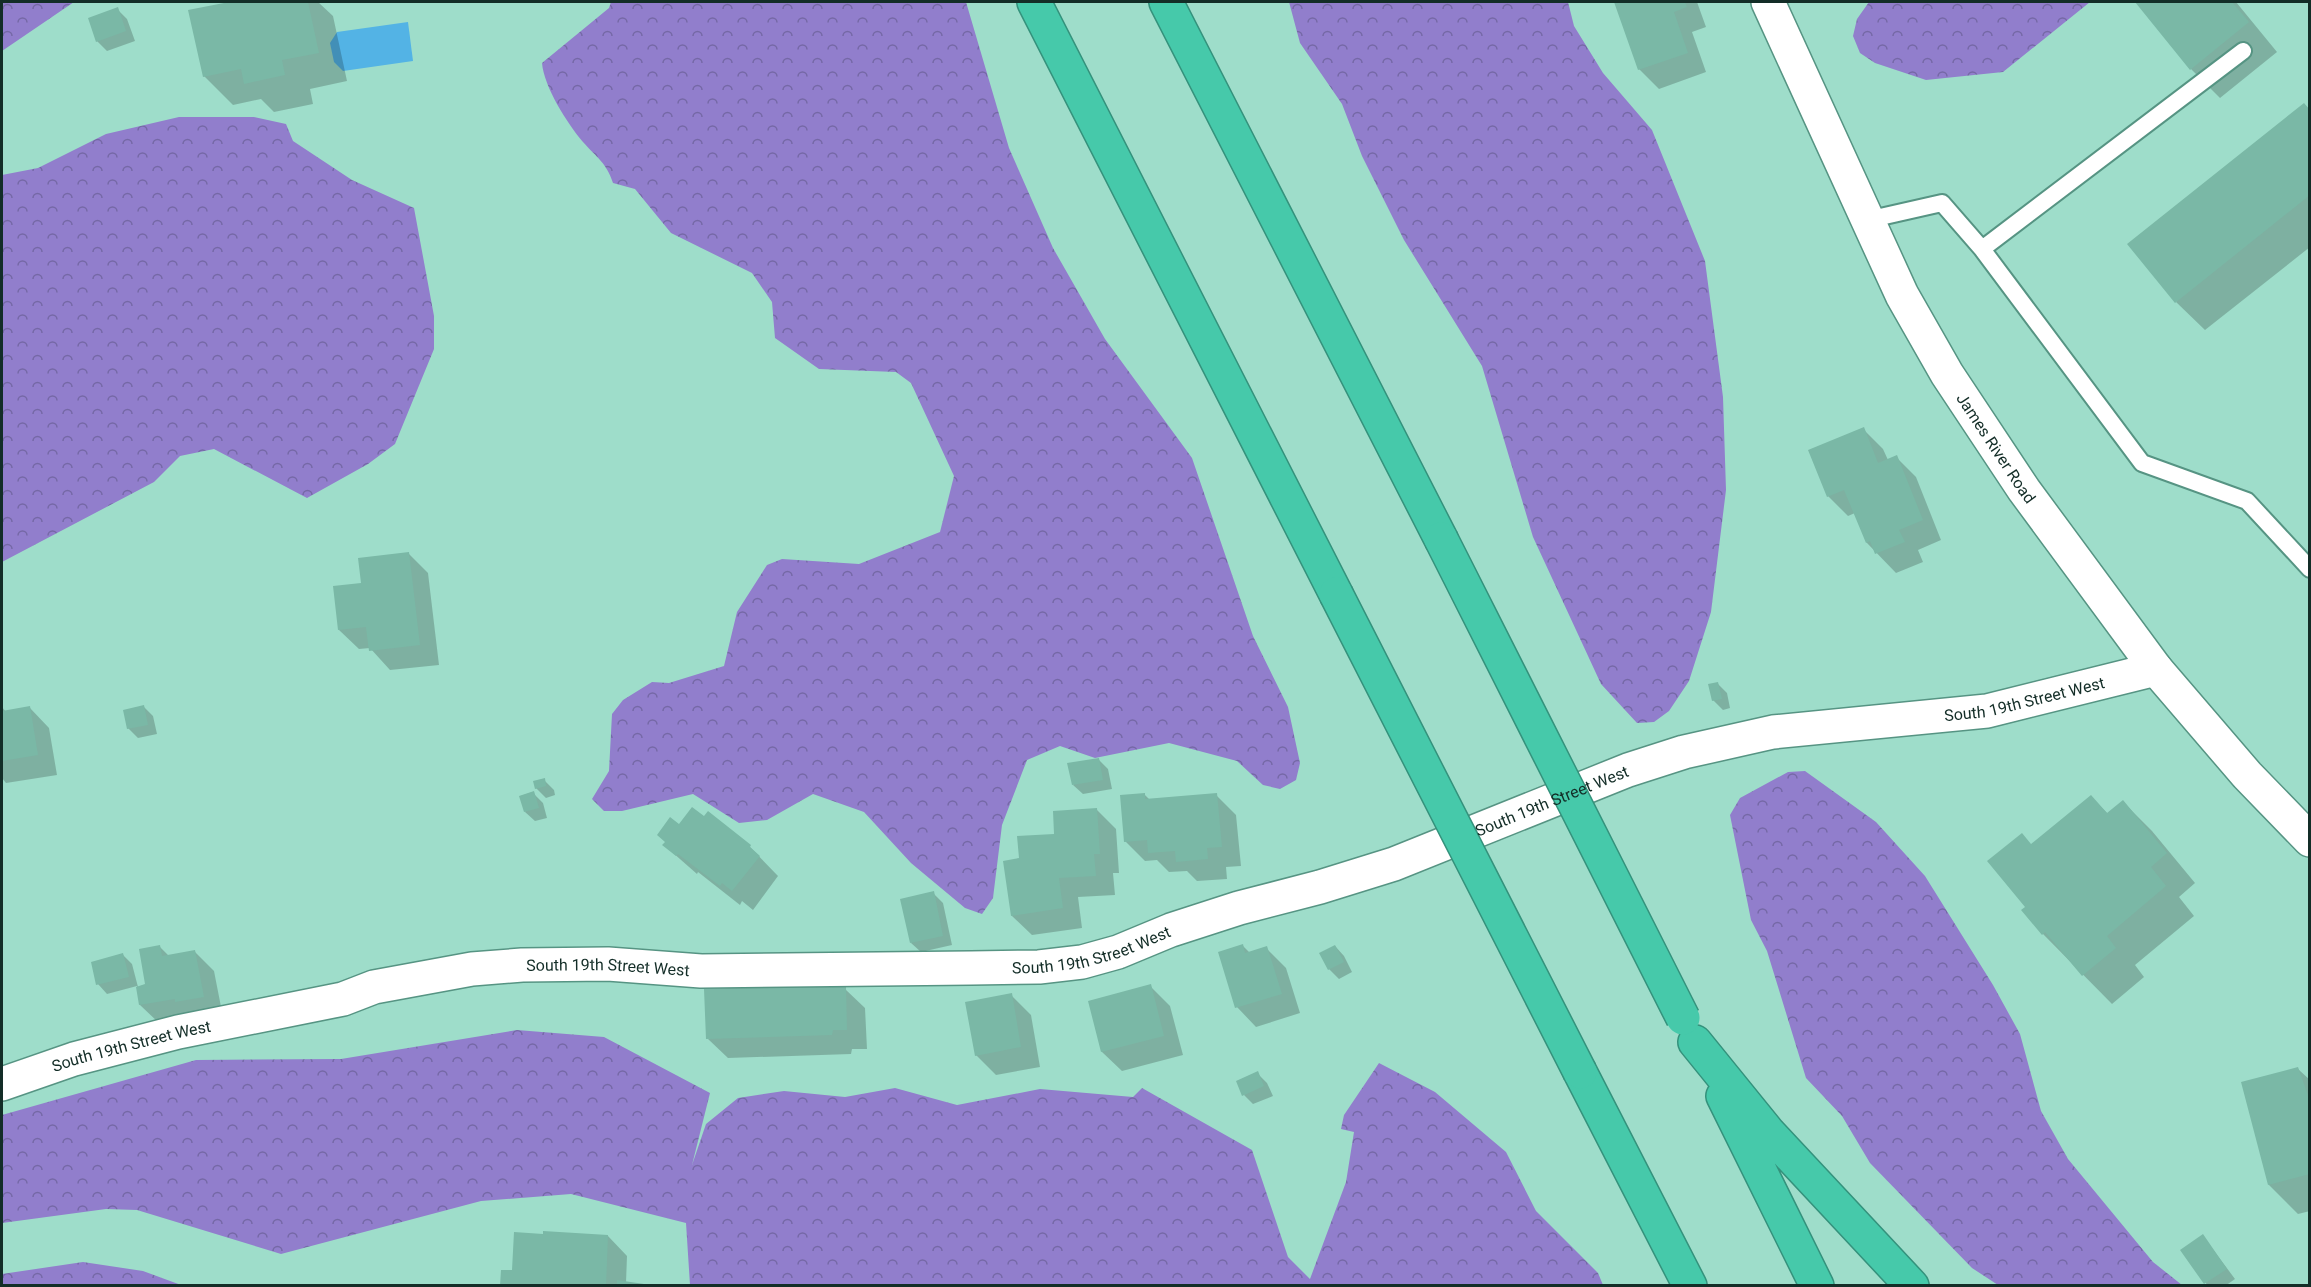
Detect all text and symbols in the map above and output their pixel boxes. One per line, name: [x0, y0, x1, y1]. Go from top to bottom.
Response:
street label: James River Road: [1952, 390, 2039, 507]
street label: South 19th Street West: [1943, 673, 2106, 725]
street label: South 19th Street West: [1473, 762, 1631, 840]
street label: South 19th Street West: [1012, 922, 1173, 977]
street label: South 19th Street West: [526, 955, 690, 980]
street label: South 19th Street West: [49, 1017, 212, 1076]

